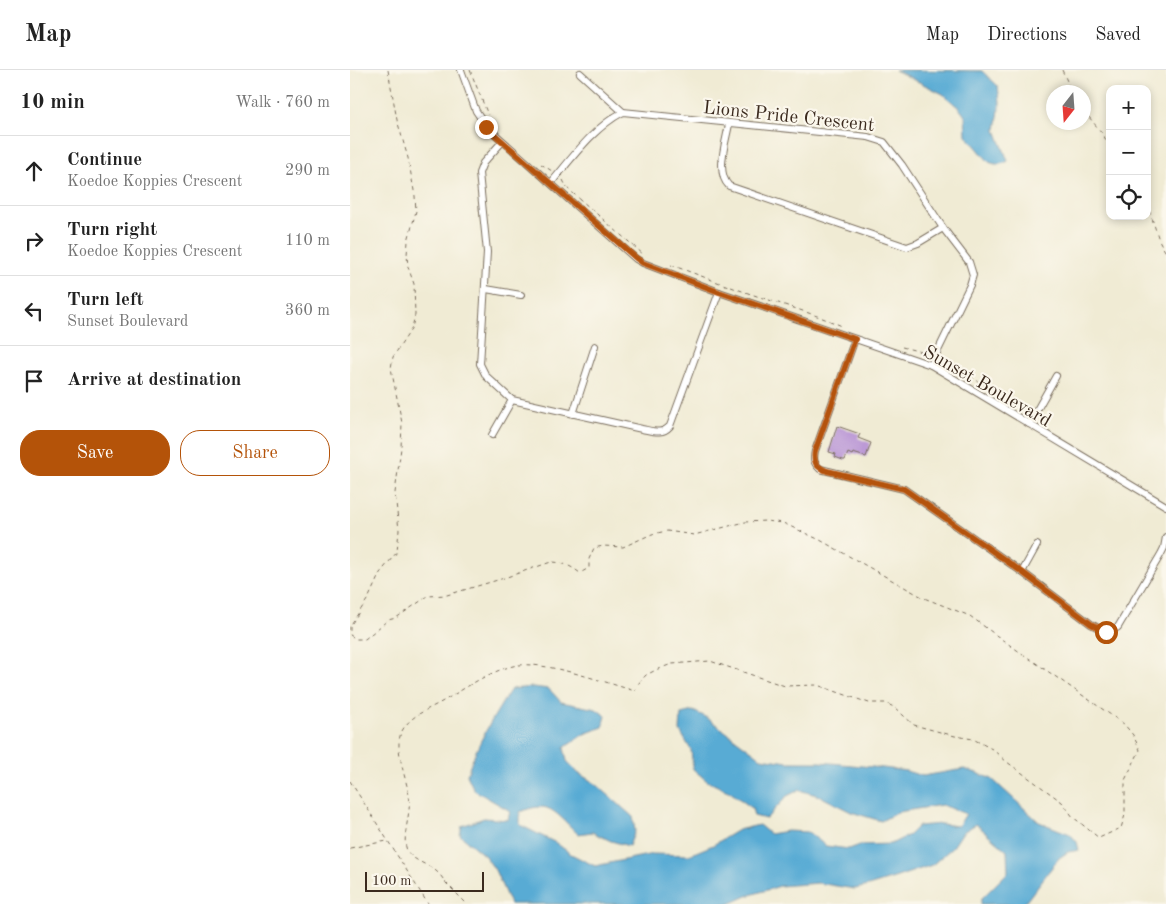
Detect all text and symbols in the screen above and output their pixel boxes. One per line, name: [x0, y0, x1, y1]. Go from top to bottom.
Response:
text: Map: [25, 23, 72, 47]
text: Map: [926, 26, 959, 44]
text: Directions: [987, 26, 1067, 44]
text: Saved: [1095, 26, 1141, 44]
north arrow: [1046, 85, 1091, 130]
map controls: [1106, 85, 1151, 220]
button: +: [1106, 85, 1151, 130]
text: 10 min: [20, 92, 85, 113]
text: Walk · 760 m: [235, 95, 330, 111]
street label: Lions Pride Crescent: [702, 99, 875, 136]
route end: [475, 116, 498, 139]
button: −: [1106, 130, 1151, 175]
text: Continue: [67, 151, 142, 170]
icon: ahead: [20, 157, 48, 185]
text: 290 m: [285, 163, 330, 179]
text: Koedoe Koppies Crescent: [67, 174, 242, 190]
button: locate: [1106, 175, 1151, 220]
text: Turn right: [67, 221, 157, 240]
icon: right: [20, 227, 48, 255]
text: 110 m: [285, 233, 330, 249]
text: Koedoe Koppies Crescent: [67, 244, 242, 260]
text: Turn left: [67, 291, 144, 310]
icon: left: [20, 297, 48, 325]
text: 360 m: [285, 303, 330, 319]
text: Sunset Boulevard: [67, 314, 188, 330]
street label: Sunset Boulevard: [920, 343, 1054, 431]
icon: arrive: [20, 367, 48, 395]
text: Arrive at destination: [67, 371, 241, 390]
button: Save: [20, 430, 170, 476]
button: Share: [180, 430, 330, 476]
route start: [1095, 621, 1118, 644]
scale bar: [365, 869, 484, 892]
text: 100 m: [372, 874, 411, 888]

